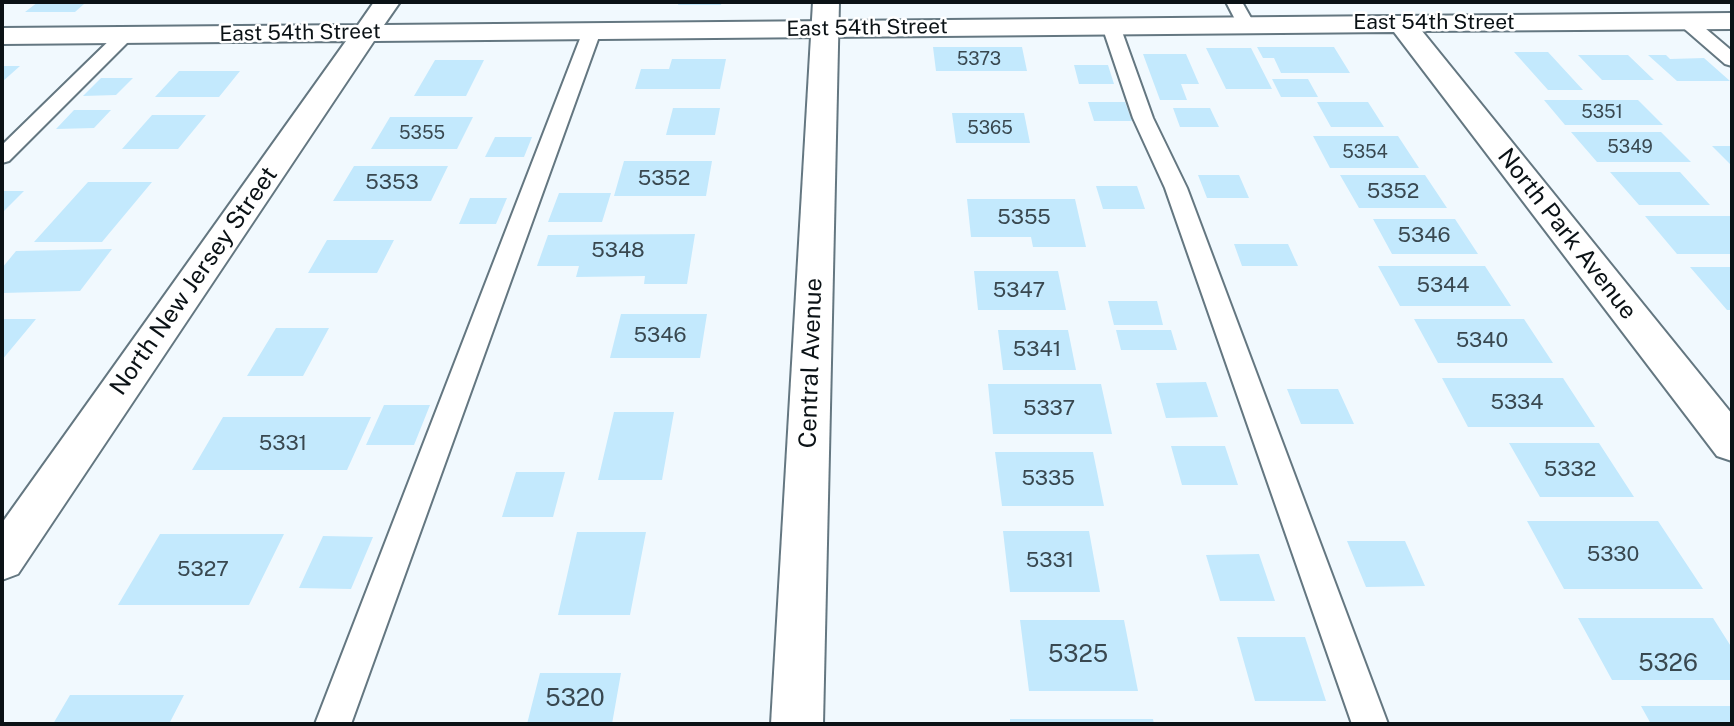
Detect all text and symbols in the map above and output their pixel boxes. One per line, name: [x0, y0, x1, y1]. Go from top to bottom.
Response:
street label: East 54th Street: [1353, 10, 1515, 36]
street label: East 54th Street: [786, 14, 948, 42]
street label: East 54th Street: [219, 19, 381, 47]
house number: 5373: [957, 48, 1001, 70]
house number: 5351: [1581, 101, 1623, 123]
house number: 5365: [967, 117, 1013, 139]
house number: 5355: [399, 122, 445, 144]
house number: 5349: [1607, 136, 1653, 158]
house number: 5354: [1342, 141, 1388, 163]
street label: North Park Avenue: [1491, 143, 1643, 325]
street label: North New Jersey Street: [104, 161, 284, 401]
house number: 5352: [638, 166, 690, 192]
house number: 5353: [365, 170, 419, 196]
house number: 5352: [1367, 179, 1419, 205]
house number: 5355: [997, 205, 1051, 231]
house number: 5346: [1398, 223, 1450, 249]
house number: 5348: [591, 238, 645, 264]
house number: 5344: [1416, 273, 1470, 299]
street label: Central Avenue: [794, 277, 828, 449]
house number: 5347: [993, 278, 1045, 304]
house number: 5346: [634, 323, 686, 349]
house number: 5340: [1456, 328, 1508, 354]
house number: 5341: [1013, 337, 1061, 363]
house number: 5334: [1491, 390, 1543, 416]
house number: 5337: [1023, 396, 1075, 422]
house number: 5331: [259, 431, 307, 457]
house number: 5332: [1544, 457, 1596, 483]
house number: 5335: [1021, 466, 1075, 492]
house number: 5330: [1587, 542, 1639, 568]
house number: 5331: [1026, 548, 1074, 574]
house number: 5327: [177, 557, 229, 583]
house number: 5325: [1048, 641, 1108, 669]
house number: 5326: [1638, 650, 1698, 678]
house number: 5320: [545, 685, 605, 713]

